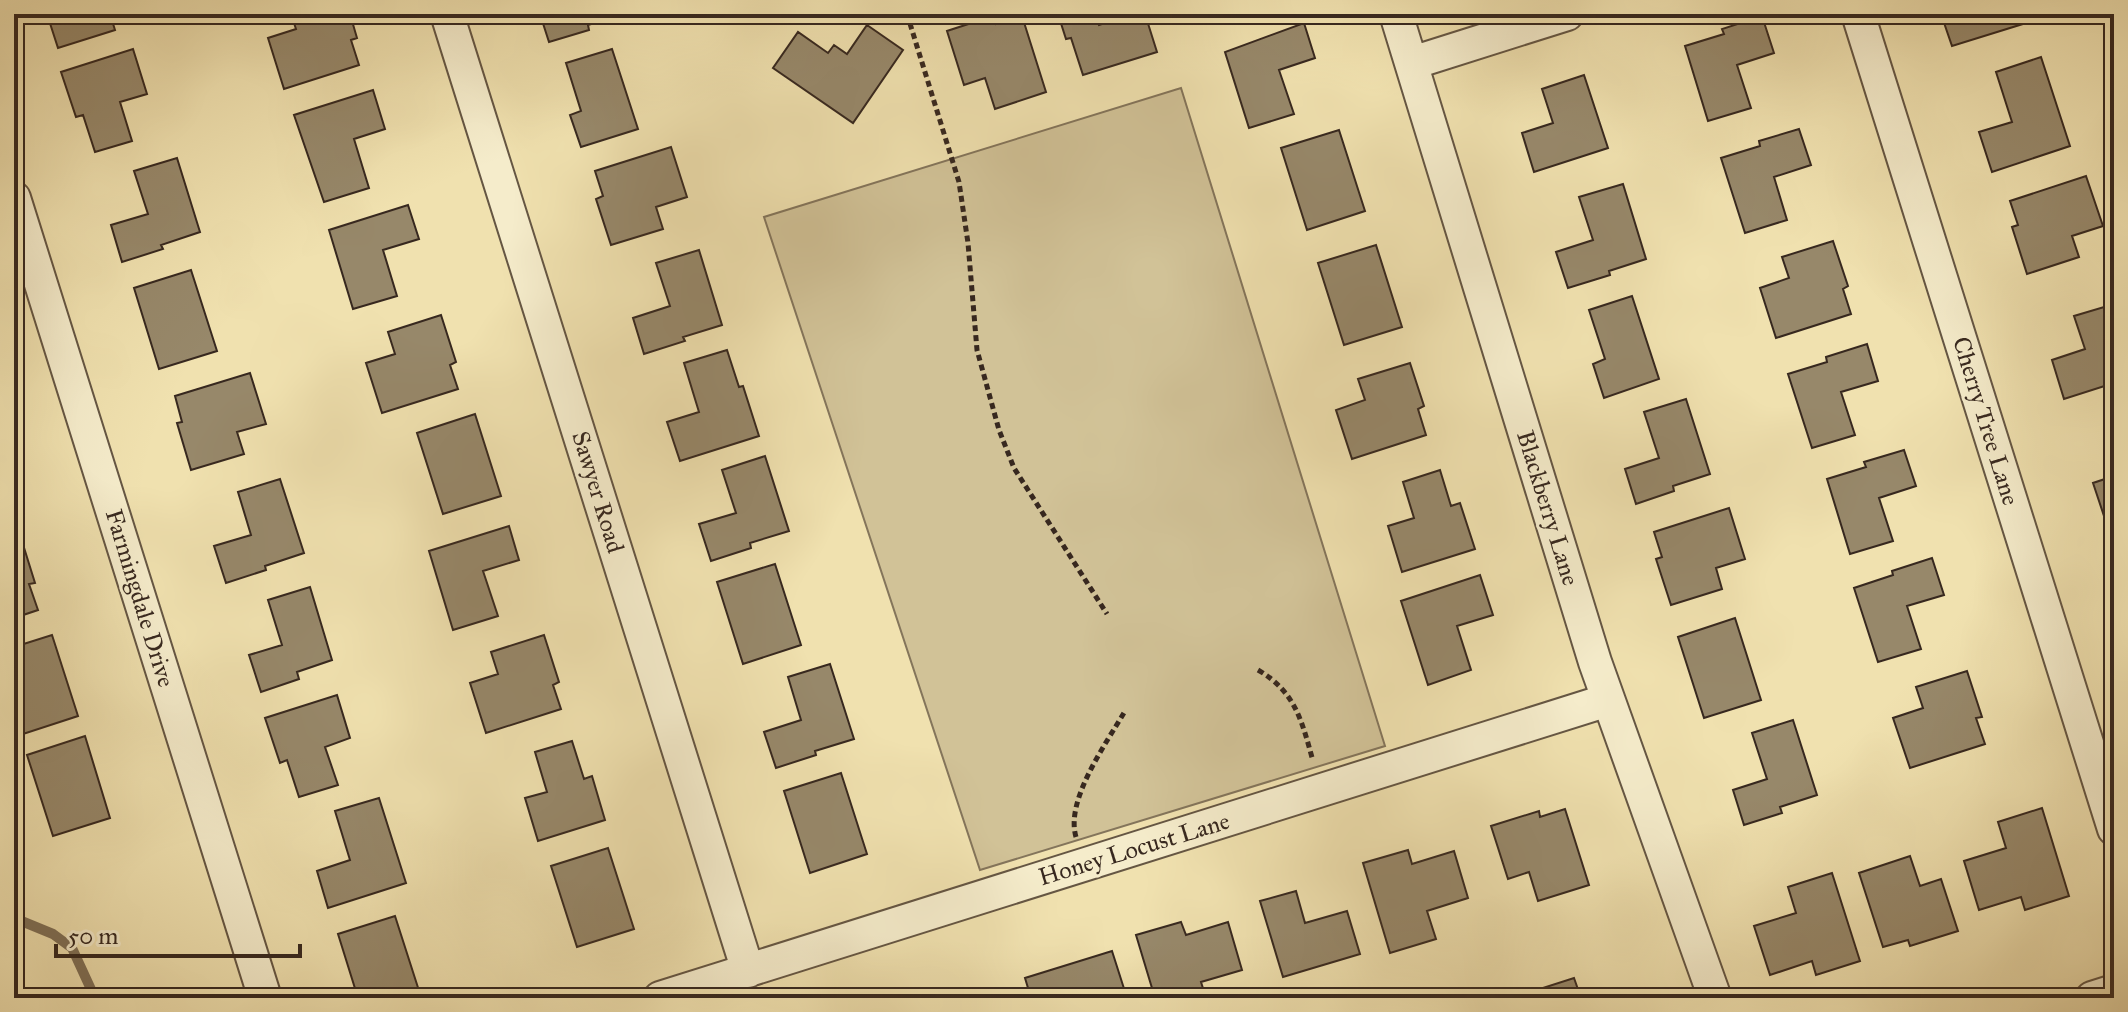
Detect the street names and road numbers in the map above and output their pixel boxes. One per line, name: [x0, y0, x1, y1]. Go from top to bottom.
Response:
street label: Cherry Tree Lane: [1946, 333, 2026, 509]
street label: Sawyer Road: [565, 427, 631, 557]
street label: Blackberry Lane: [1510, 427, 1586, 589]
street label: Farmingdale Drive: [99, 505, 181, 691]
street label: Honey Locust Lane: [1035, 806, 1233, 892]

